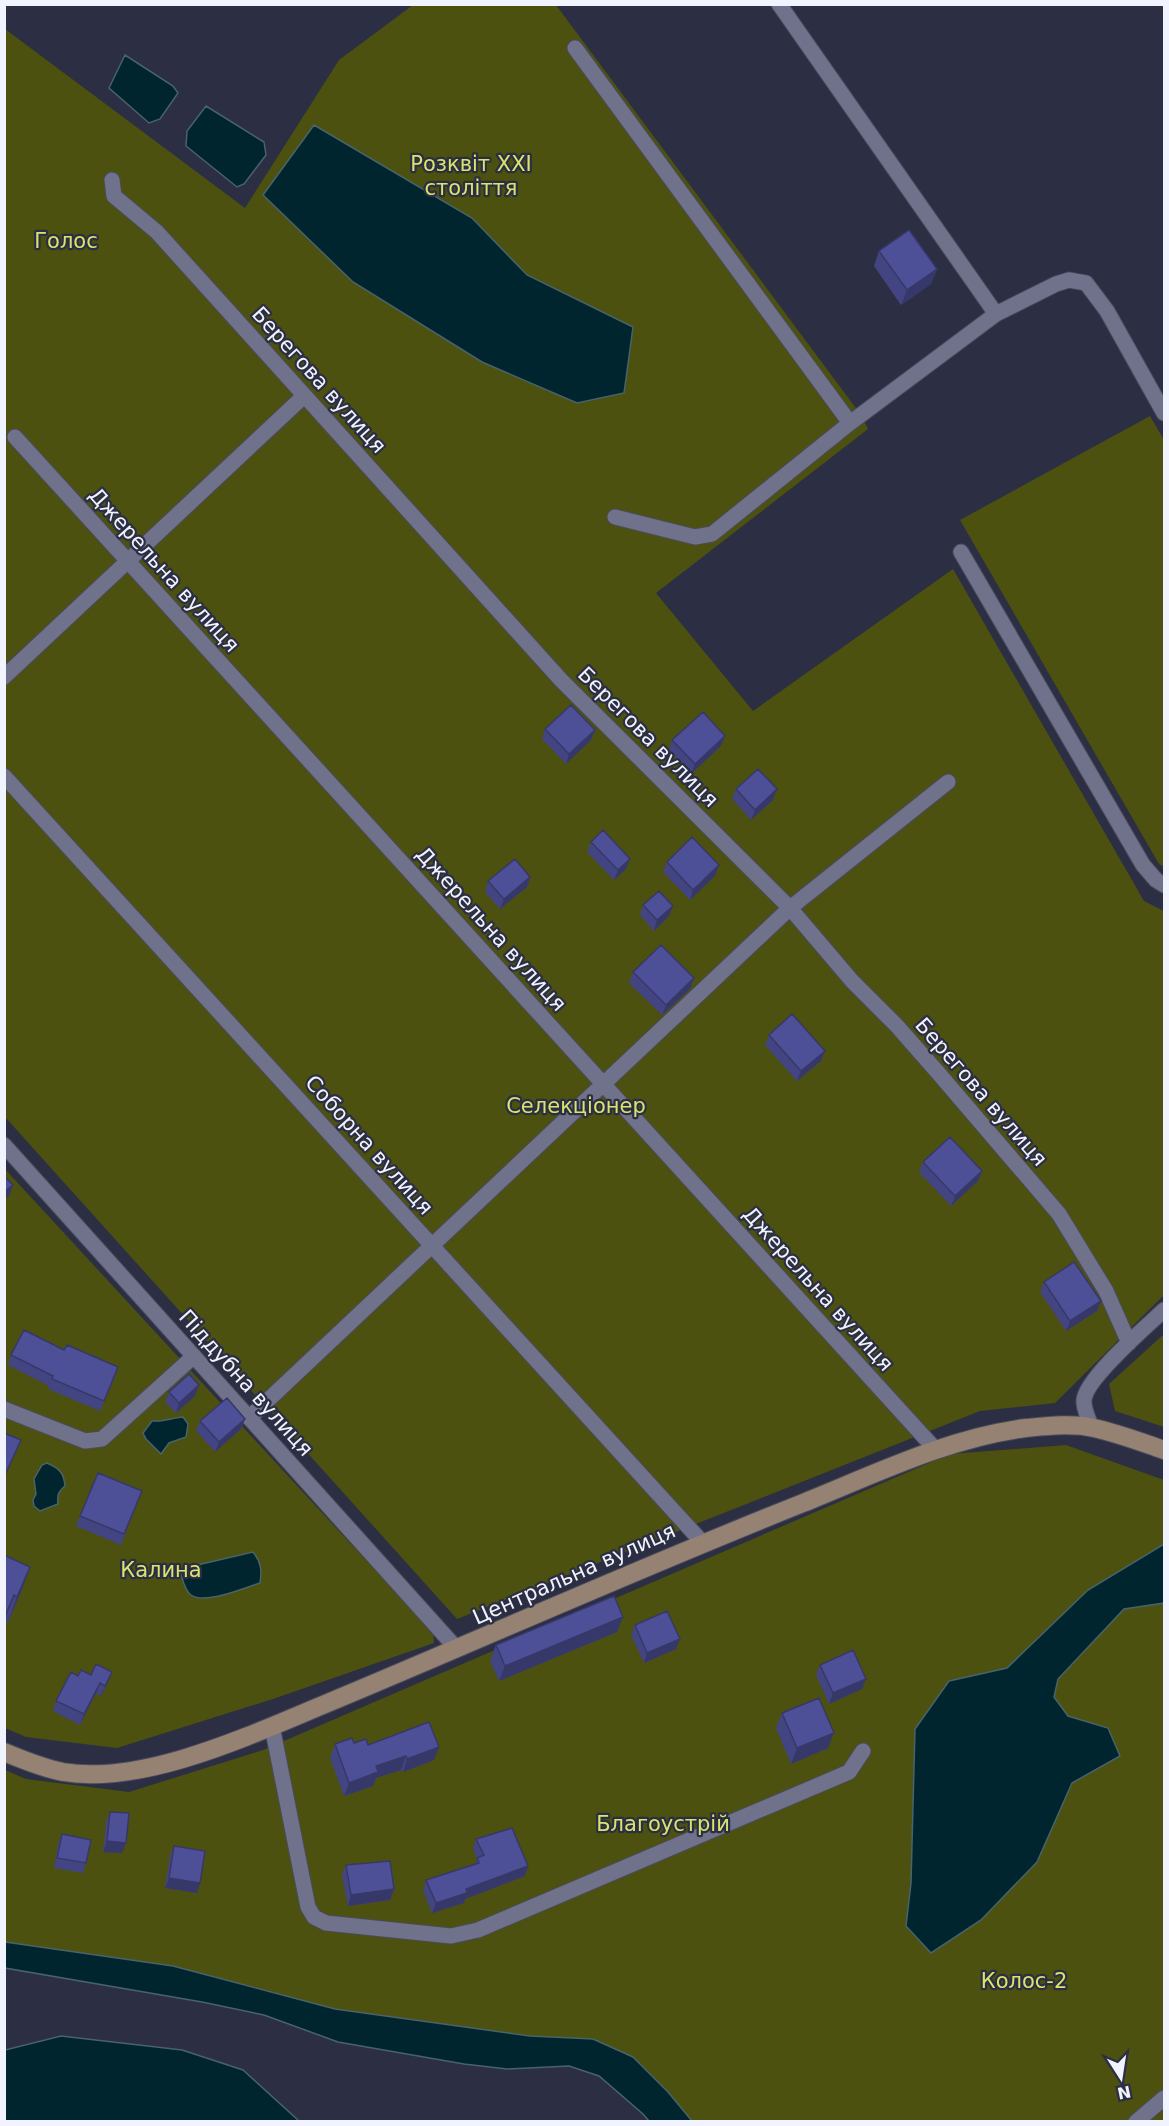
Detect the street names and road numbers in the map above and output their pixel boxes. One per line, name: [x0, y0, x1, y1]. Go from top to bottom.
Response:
street label: Берегова вулиця: [247, 302, 391, 458]
street label: Джерельна вулиця: [84, 483, 244, 657]
street label: Берегова вулиця: [573, 662, 723, 812]
street label: Джерельна вулиця: [411, 842, 571, 1016]
street label: Берегова вулиця: [910, 1013, 1052, 1171]
street label: Соборна вулиця: [300, 1071, 438, 1219]
street label: Джерельна вулиця: [738, 1202, 898, 1376]
street label: Піддубна вулиця: [174, 1305, 318, 1461]
street label: Центральна вулиця: [469, 1518, 679, 1630]

